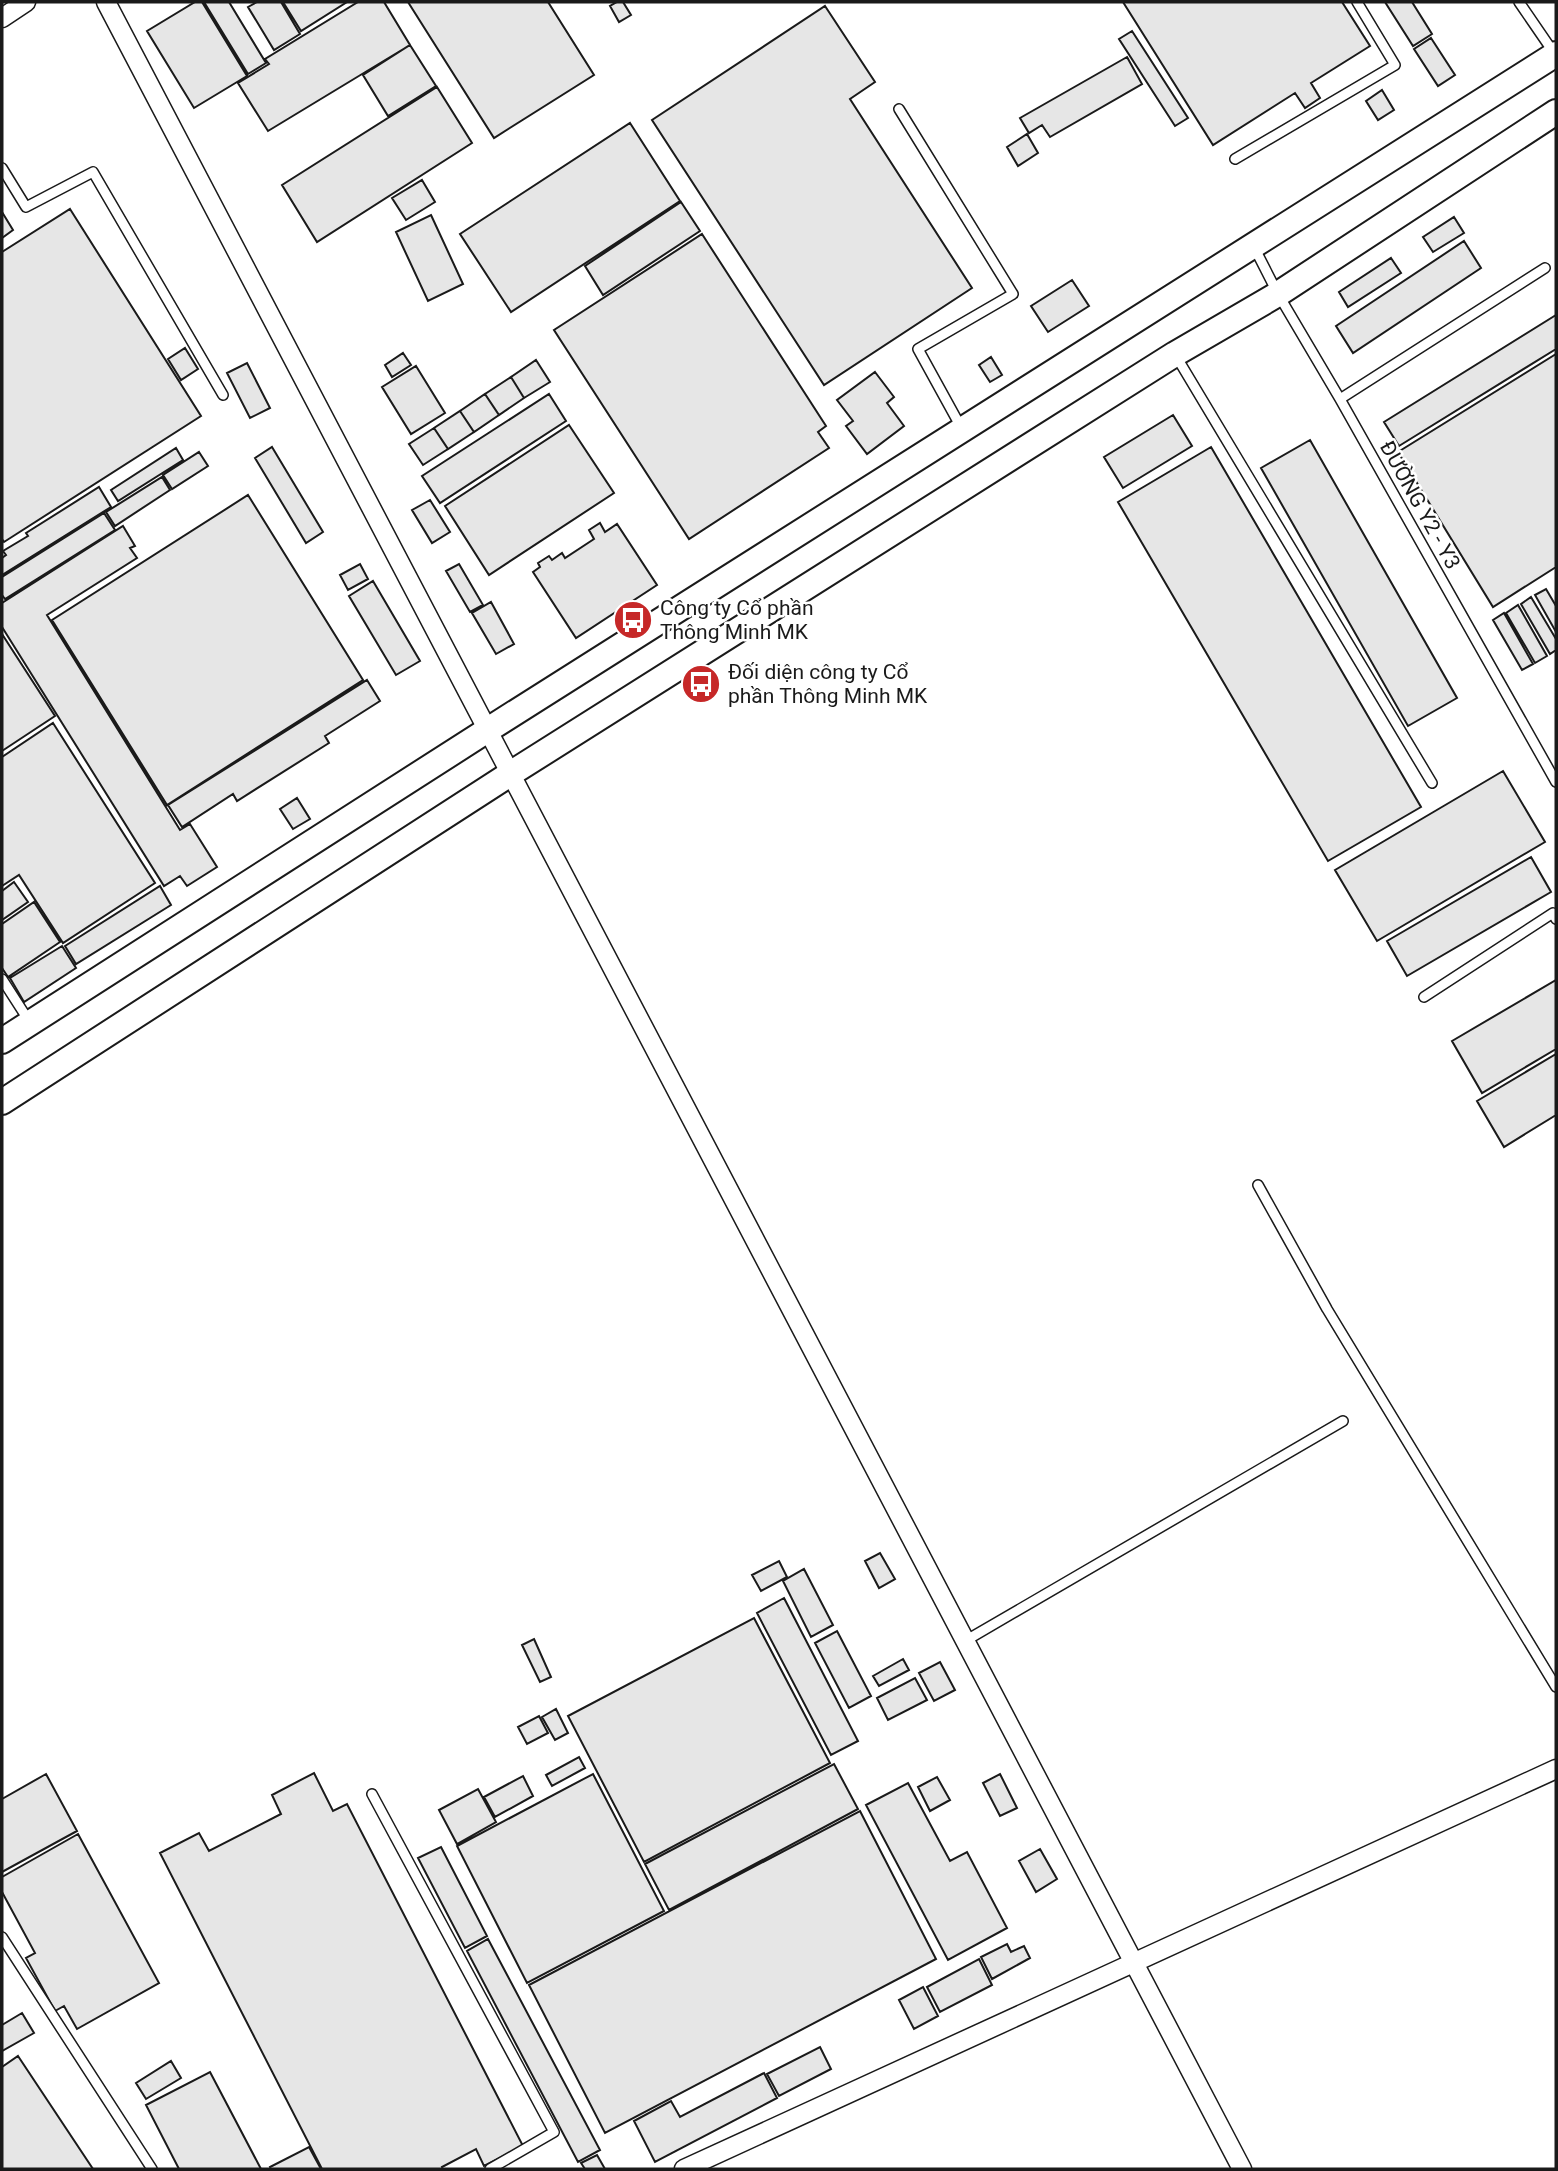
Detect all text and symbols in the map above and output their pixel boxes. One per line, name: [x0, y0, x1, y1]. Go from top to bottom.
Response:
street label: ĐƯỜNG Y2 - Y3: [1375, 437, 1465, 573]
place label: Công ty Cổ phần Thông Minh MK: [660, 596, 814, 644]
bus stop icon: Công ty Cổ phần Thông Minh MK: [612, 599, 654, 641]
place label: Đối diện công ty Cổ phần Thông Minh MK: [728, 660, 928, 708]
bus stop icon: Đối diện công ty Cổ phần Thông Minh MK: [680, 663, 722, 705]

